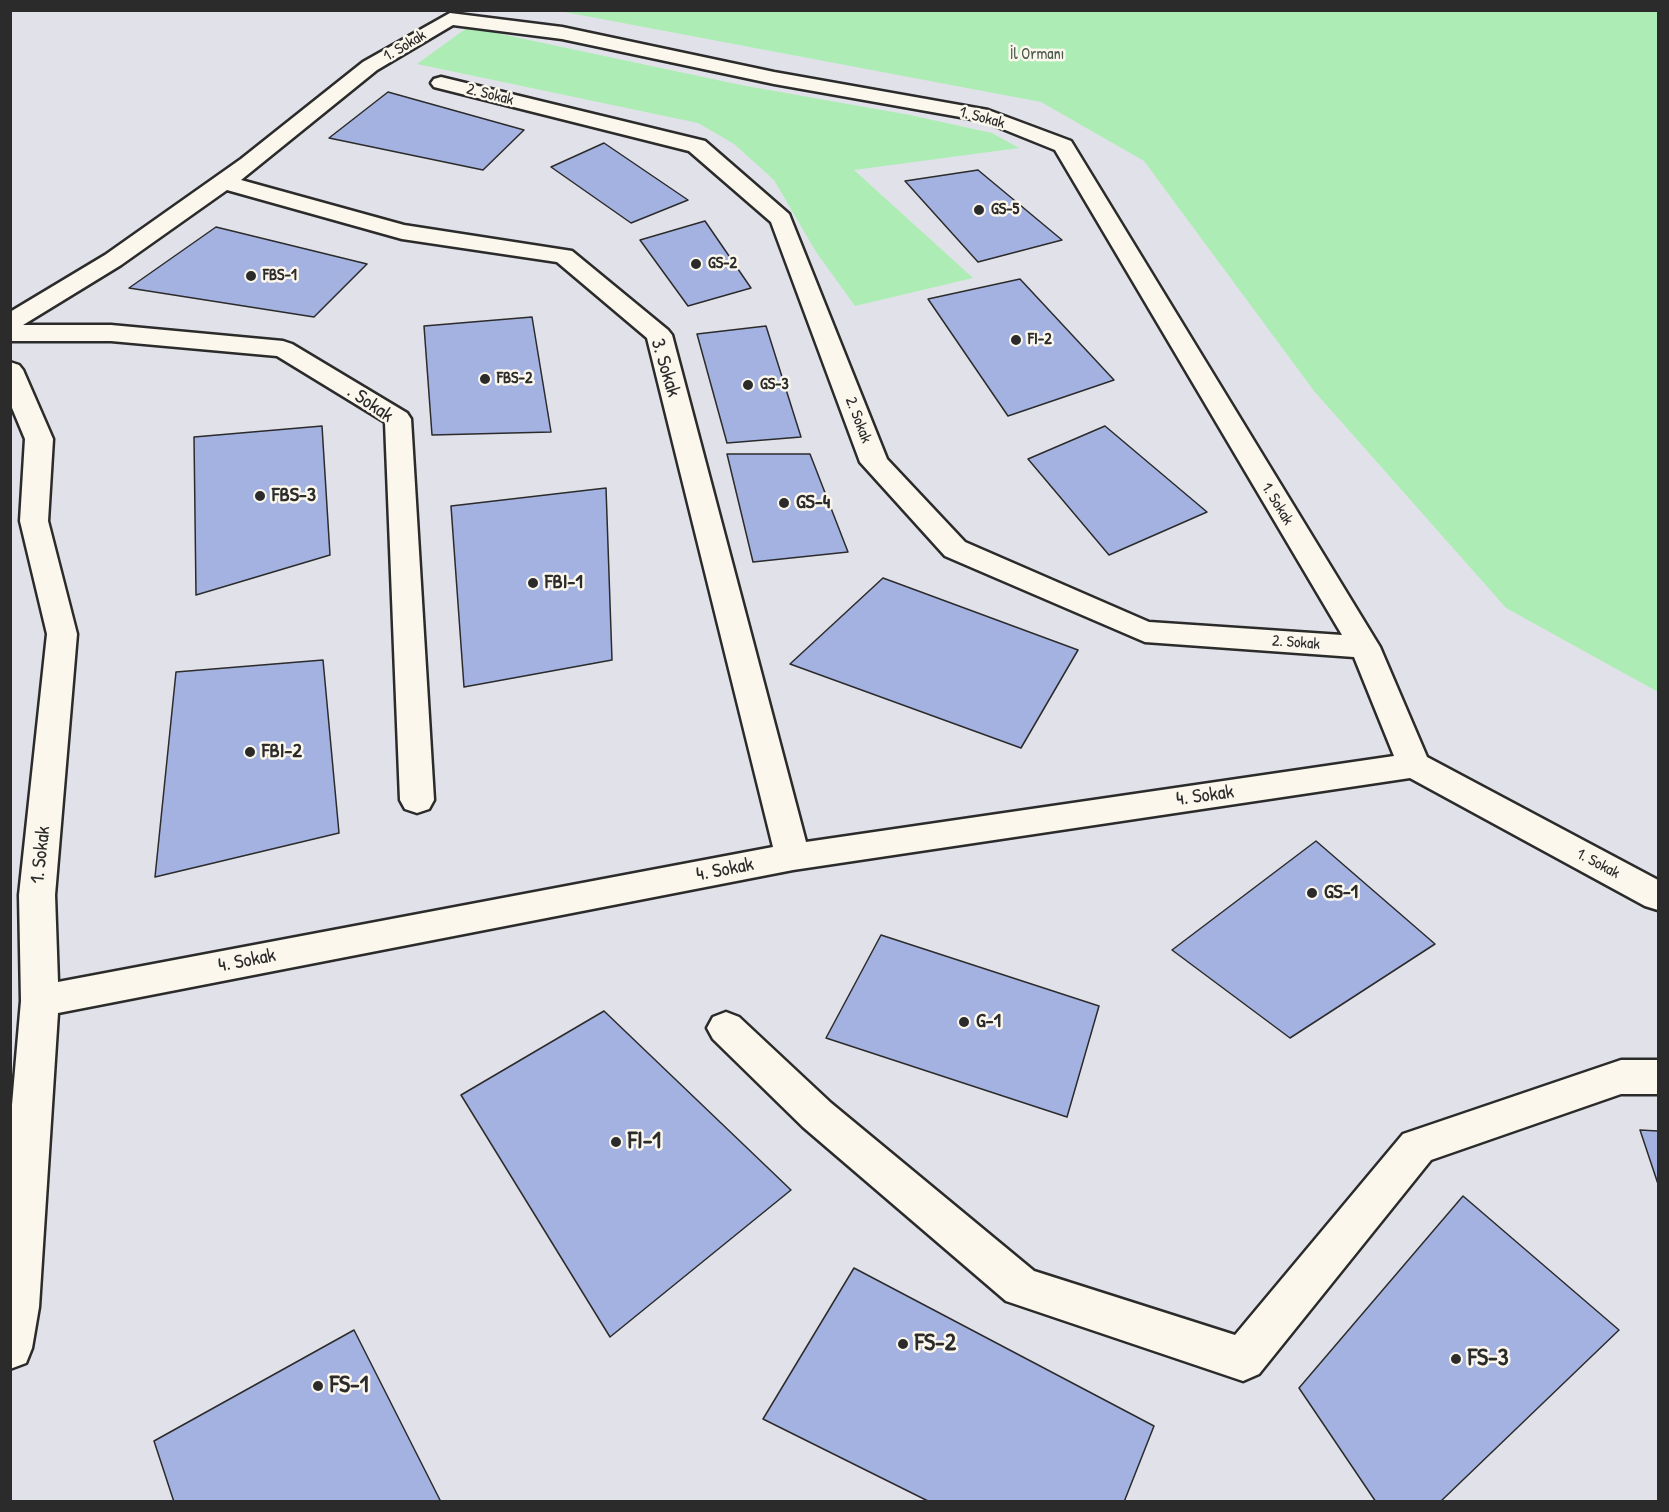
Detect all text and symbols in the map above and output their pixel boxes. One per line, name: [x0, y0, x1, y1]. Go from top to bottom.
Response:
street label: 1. Sokak: [380, 26, 430, 66]
park label: İl Ormanı: [1010, 45, 1064, 65]
street label: 2. Sokak: [464, 80, 516, 110]
street label: 1. Sokak: [957, 103, 1007, 133]
place label: GS-5: [991, 200, 1019, 220]
marker: GS-5: [972, 203, 986, 217]
place label: GS-2: [708, 254, 737, 274]
marker: GS-2: [689, 257, 703, 271]
place label: FBS-1: [263, 266, 297, 286]
marker: FBS-1: [244, 269, 258, 283]
place label: FI-2: [1028, 330, 1052, 350]
marker: FI-2: [1009, 333, 1023, 347]
street label: 3. Sokak: [645, 336, 685, 400]
place label: FBS-2: [497, 369, 532, 389]
marker: FBS-2: [478, 372, 492, 386]
place label: GS-3: [760, 375, 789, 395]
marker: GS-3: [741, 378, 755, 392]
street label: . Sokak: [342, 380, 398, 428]
street label: 2. Sokak: [840, 394, 876, 446]
street label: 1. Sokak: [1257, 479, 1297, 529]
place label: FBS-3: [272, 484, 316, 508]
marker: FBS-3: [253, 489, 267, 503]
place label: GS-4: [796, 491, 830, 515]
marker: GS-4: [777, 496, 791, 510]
place label: FBI-1: [545, 571, 583, 595]
marker: FBI-1: [526, 576, 540, 590]
street label: 2. Sokak: [1271, 632, 1321, 654]
place label: FBI-2: [262, 740, 302, 764]
marker: FBI-2: [243, 745, 257, 759]
street label: 4. Sokak: [1175, 780, 1235, 812]
street label: 1. Sokak: [26, 825, 56, 885]
street label: 1. Sokak: [1573, 845, 1623, 883]
street label: 4. Sokak: [694, 853, 756, 887]
place label: GS-1: [1324, 881, 1358, 905]
marker: GS-1: [1305, 886, 1319, 900]
street label: 4. Sokak: [216, 944, 278, 978]
place label: G-1: [976, 1010, 1001, 1034]
marker: G-1: [957, 1015, 971, 1029]
place label: FI-1: [628, 1128, 661, 1156]
marker: FI-1: [609, 1135, 623, 1149]
place label: FS-2: [915, 1330, 956, 1358]
marker: FS-2: [896, 1337, 910, 1351]
place label: FS-3: [1468, 1345, 1508, 1373]
marker: FS-3: [1449, 1352, 1463, 1366]
place label: FS-1: [330, 1372, 368, 1400]
marker: FS-1: [311, 1379, 325, 1393]

